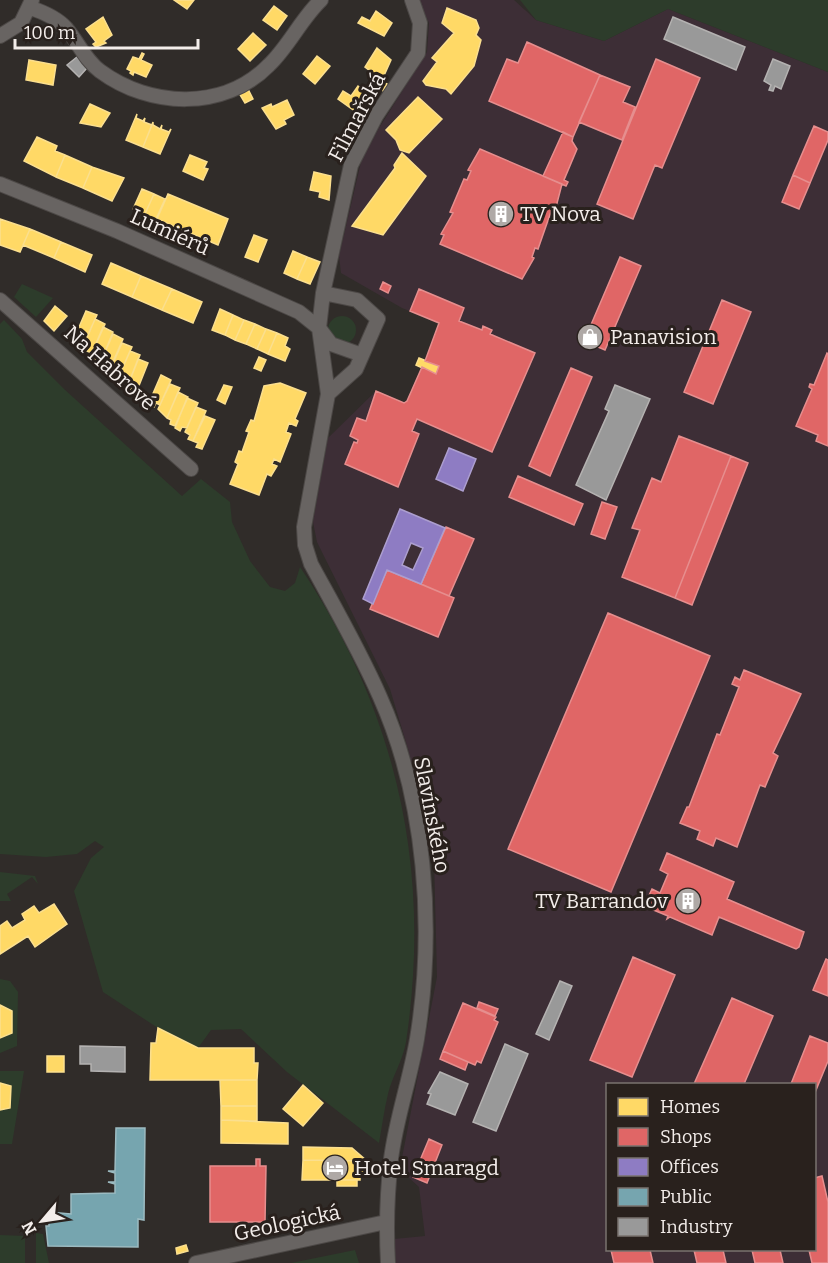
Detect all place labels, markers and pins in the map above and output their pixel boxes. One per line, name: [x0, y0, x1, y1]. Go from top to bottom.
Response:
building icon: TV Nova: [486, 199, 516, 229]
place label: TV Nova: [520, 201, 601, 227]
shop icon: Panavision: [575, 322, 605, 352]
place label: Panavision: [610, 324, 717, 350]
building icon: TV Barrandov: [673, 886, 703, 916]
place label: TV Barrandov: [535, 888, 669, 914]
hotel icon: Hotel Smaragd: [320, 1153, 350, 1183]
place label: Hotel Smaragd: [354, 1155, 499, 1181]

